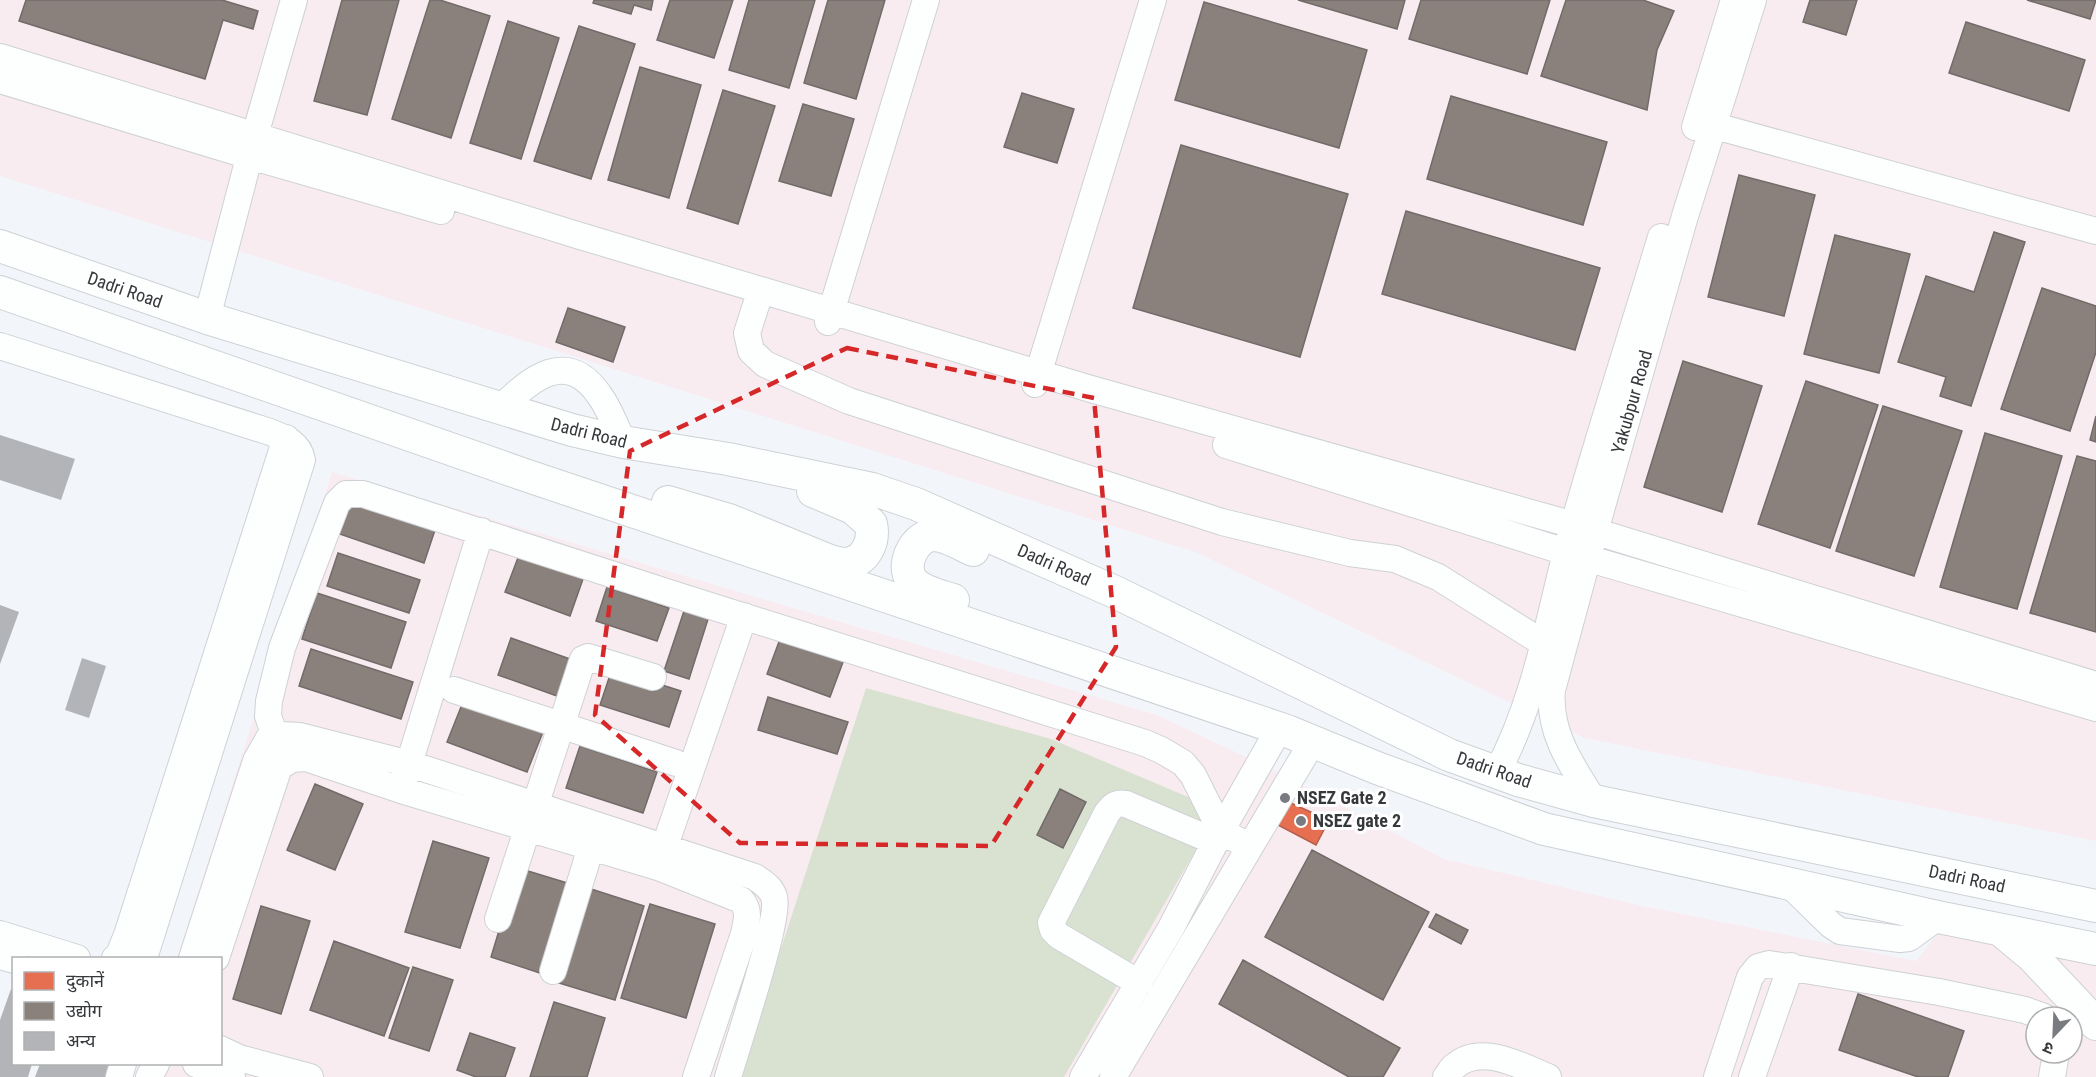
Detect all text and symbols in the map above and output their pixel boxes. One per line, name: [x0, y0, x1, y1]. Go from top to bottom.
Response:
street label: Dadri Road: [85, 267, 165, 312]
street label: Yakubpur Road: [1607, 348, 1656, 456]
street label: Dadri Road: [549, 413, 629, 452]
street label: Dadri Road: [1014, 539, 1094, 590]
street label: Dadri Road: [1454, 747, 1534, 792]
place label: NSEZ Gate 2: [1297, 787, 1387, 808]
marker: NSEZ Gate 2: [1278, 791, 1292, 805]
place label: NSEZ gate 2: [1313, 810, 1401, 831]
marker: NSEZ gate 2: [1294, 814, 1308, 828]
street label: Dadri Road: [1927, 860, 2007, 897]
legend: [12, 957, 222, 1065]
text: दुकानें: [66, 970, 105, 993]
text: उद्योग: [66, 1000, 103, 1021]
north arrow: [2024, 1005, 2084, 1065]
text: अन्य: [66, 1030, 96, 1051]
text: उ: [2040, 1038, 2056, 1059]

